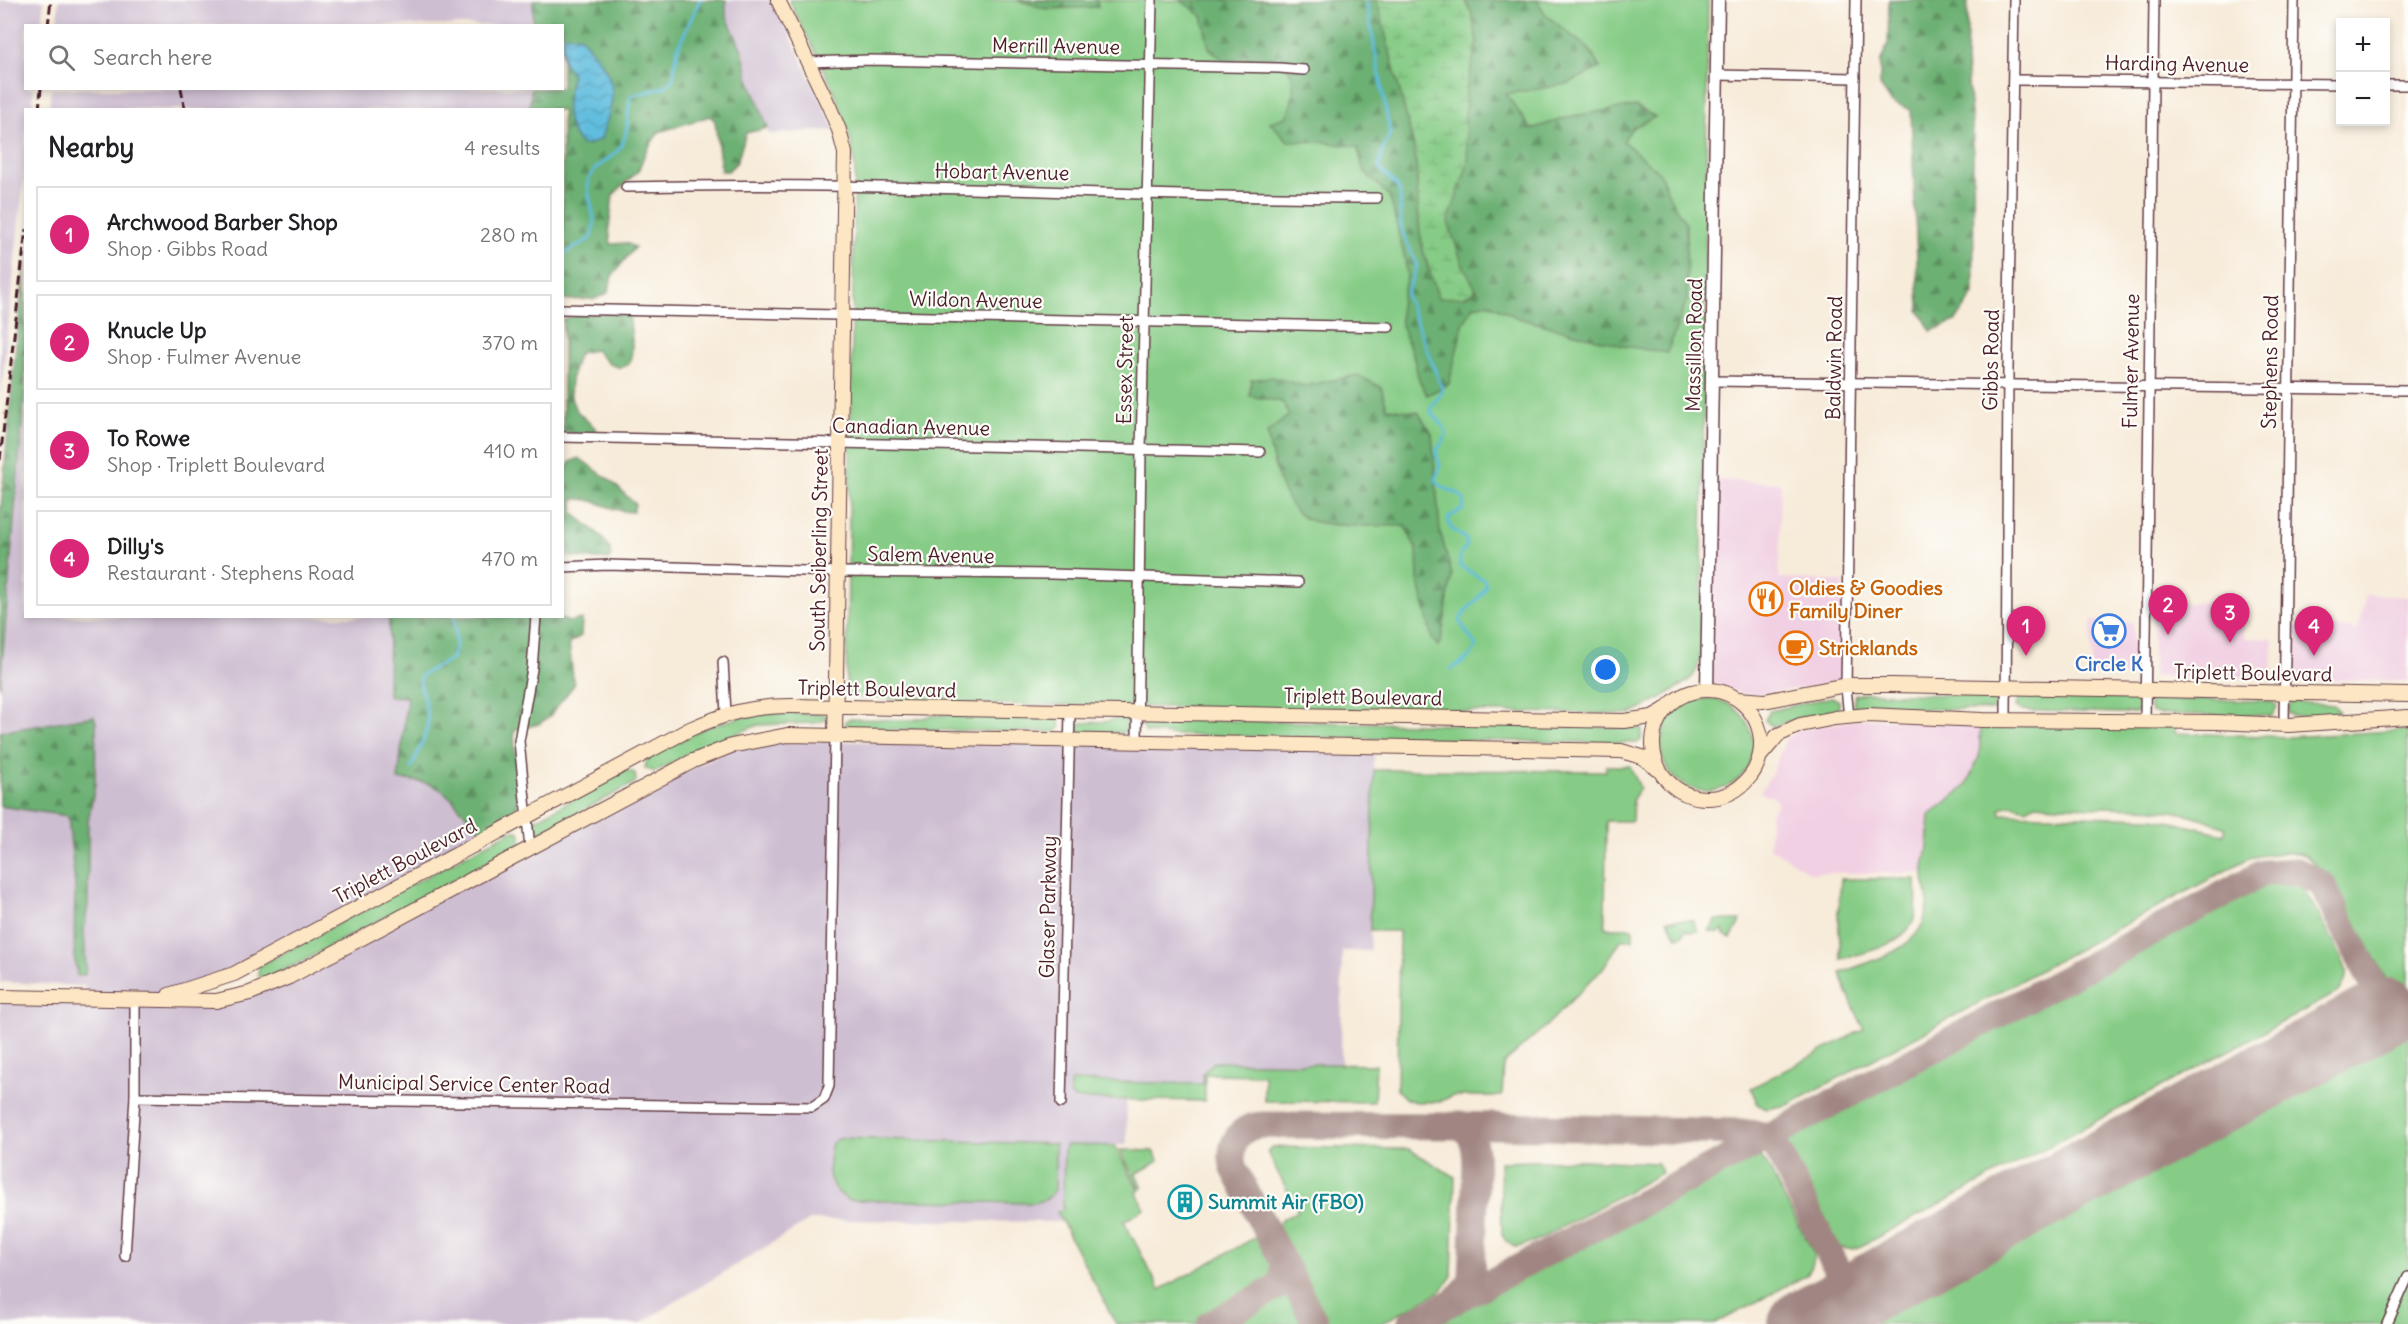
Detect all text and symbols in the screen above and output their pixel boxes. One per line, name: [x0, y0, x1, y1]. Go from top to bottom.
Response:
map controls: [2336, 18, 2390, 126]
button: +: [2336, 18, 2390, 72]
search box: [24, 24, 564, 90]
street label: Merrill Avenue: [992, 32, 1120, 59]
icon: search: [45, 41, 78, 74]
text: Search here: [93, 43, 212, 71]
street label: Harding Avenue: [2105, 50, 2249, 77]
button: −: [2336, 72, 2390, 126]
text: Nearby: [48, 131, 134, 164]
text: 4 results: [464, 135, 540, 160]
street label: Hobart Avenue: [934, 158, 1070, 185]
text: Archwood Barber Shop: [107, 208, 338, 236]
text: 1: [66, 222, 73, 247]
text: 280 m: [480, 222, 538, 247]
text: Shop · Gibbs Road: [107, 236, 268, 261]
street label: Massillon Road: [1680, 278, 1707, 412]
street label: Wildon Avenue: [909, 286, 1043, 313]
street label: Fulmer Avenue: [2117, 293, 2144, 429]
street label: Stephens Road: [2256, 294, 2283, 429]
street label: Baldwin Road: [1820, 295, 1847, 420]
street label: Gibbs Road: [1977, 309, 2004, 411]
street label: Essex Street: [1111, 315, 1138, 425]
text: Knucle Up: [107, 316, 207, 344]
text: 2: [64, 330, 75, 355]
text: 370 m: [481, 330, 538, 355]
text: Shop · Fulmer Avenue: [107, 344, 301, 369]
street label: Canadian Avenue: [832, 413, 990, 440]
text: To Rowe: [107, 424, 190, 452]
text: 3: [64, 438, 75, 463]
text: 410 m: [483, 438, 538, 463]
street label: South Seiberling Street: [804, 448, 833, 652]
text: Shop · Triplett Boulevard: [107, 452, 325, 477]
text: Dilly's: [107, 532, 164, 560]
street label: Salem Avenue: [867, 541, 995, 568]
text: 4: [64, 546, 75, 571]
text: 470 m: [481, 546, 538, 571]
text: Restaurant · Stephens Road: [107, 560, 355, 585]
place label: Oldies & Goodies Family Diner: [1789, 575, 1943, 623]
restaurant icon: Oldies & Goodies Family Diner: [1748, 581, 1784, 617]
pin: 2: [2148, 586, 2188, 635]
pin: 3: [2210, 594, 2250, 643]
pin: 1: [2006, 606, 2046, 656]
pin: 4: [2294, 606, 2334, 656]
supermarket icon: Circle K: [2091, 613, 2127, 649]
cafe icon: Stricklands: [1778, 630, 1814, 666]
place label: Stricklands: [1819, 635, 1918, 660]
place label: Circle K: [2075, 651, 2144, 676]
your location: [1591, 655, 1620, 684]
street label: Triplett Boulevard: [2173, 659, 2333, 686]
street label: Triplett Boulevard: [797, 675, 957, 702]
street label: Triplett Boulevard: [1283, 683, 1443, 710]
street label: Triplett Boulevard: [329, 812, 481, 909]
street label: Glaser Parkway: [1034, 835, 1061, 979]
street label: Municipal Service Center Road: [338, 1069, 610, 1098]
building icon: Summit Air (FBO): [1167, 1184, 1203, 1220]
place label: Summit Air (FBO): [1208, 1189, 1364, 1214]

